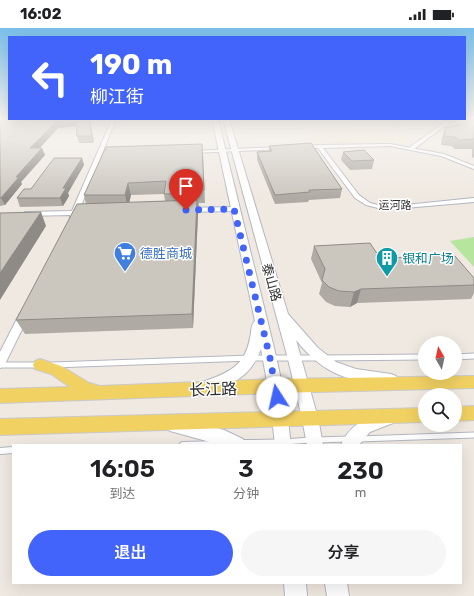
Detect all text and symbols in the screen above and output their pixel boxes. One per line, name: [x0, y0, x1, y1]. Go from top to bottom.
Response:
text: 16:02: [20, 5, 62, 23]
text: 190 m: [90, 48, 173, 81]
icon: left: [24, 52, 76, 104]
text: 柳江街: [90, 86, 144, 108]
pin: [169, 169, 203, 210]
icon: arrive: [175, 175, 197, 197]
street label: 运河路: [379, 199, 412, 212]
supermarket icon: 德胜商城: [112, 240, 138, 273]
building icon: 银和广场: [374, 245, 400, 278]
place label: 德胜商城: [140, 246, 192, 261]
place label: 银和广场: [402, 251, 454, 266]
street label: 泰山路: [259, 261, 284, 303]
north arrow: [418, 336, 462, 380]
map controls: [418, 336, 462, 432]
position arrow: [256, 376, 298, 418]
street label: 长江路: [189, 379, 237, 400]
button: search: [418, 388, 462, 432]
text: 16:05: [90, 455, 155, 483]
text: 3: [238, 455, 254, 483]
text: 230: [337, 457, 384, 485]
text: m: [355, 485, 366, 500]
text: 到达: [110, 486, 136, 501]
text: 分钟: [233, 486, 259, 501]
button: 退出: [28, 530, 233, 576]
button: 分享: [241, 530, 446, 576]

